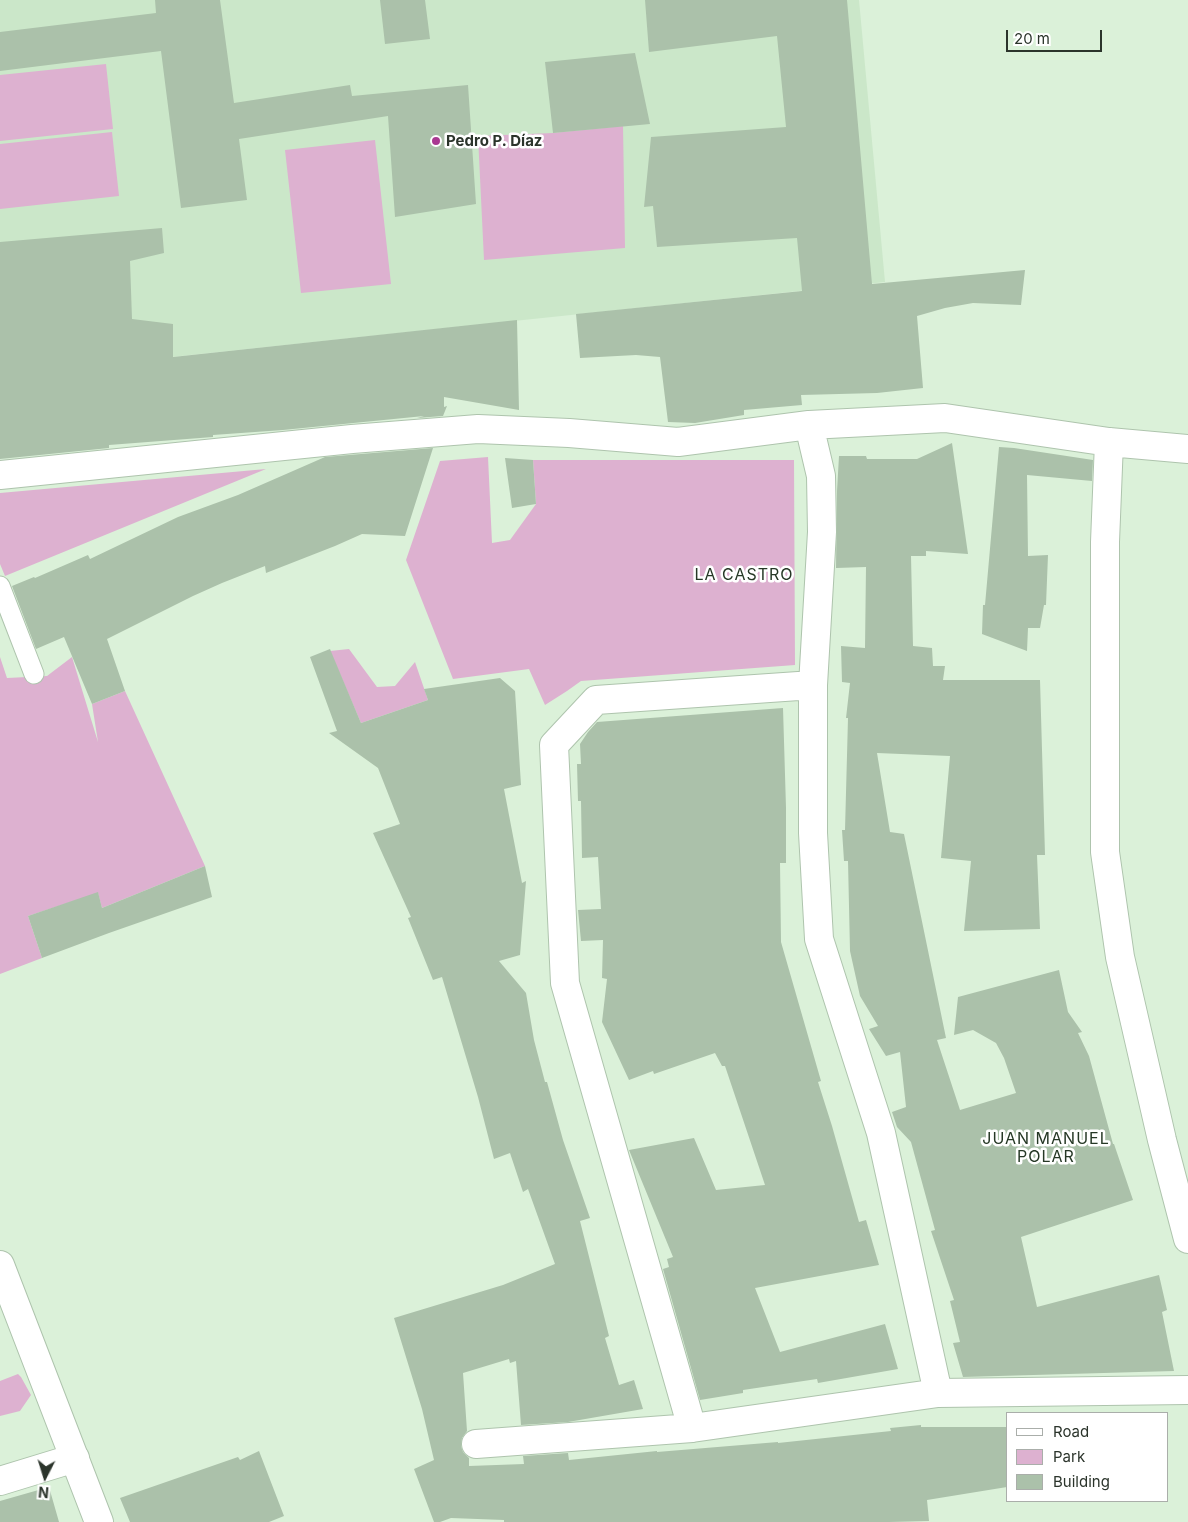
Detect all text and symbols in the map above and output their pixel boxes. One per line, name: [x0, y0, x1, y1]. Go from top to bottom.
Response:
scale bar: [1008, 20, 1104, 52]
text: 20 m: [1014, 29, 1050, 48]
place label: Pedro P. Díaz: [446, 132, 542, 150]
marker: Pedro P. Díaz: [430, 135, 442, 147]
district label: LA CASTRO: [693, 565, 795, 585]
district label: JUAN MANUEL POLAR: [981, 1129, 1111, 1167]
legend: [1006, 1412, 1168, 1502]
text: Road: [1053, 1422, 1089, 1441]
text: Park: [1053, 1447, 1085, 1466]
north arrow: [20, 1452, 70, 1502]
text: Building: [1053, 1472, 1110, 1491]
text: N: [38, 1484, 50, 1501]

